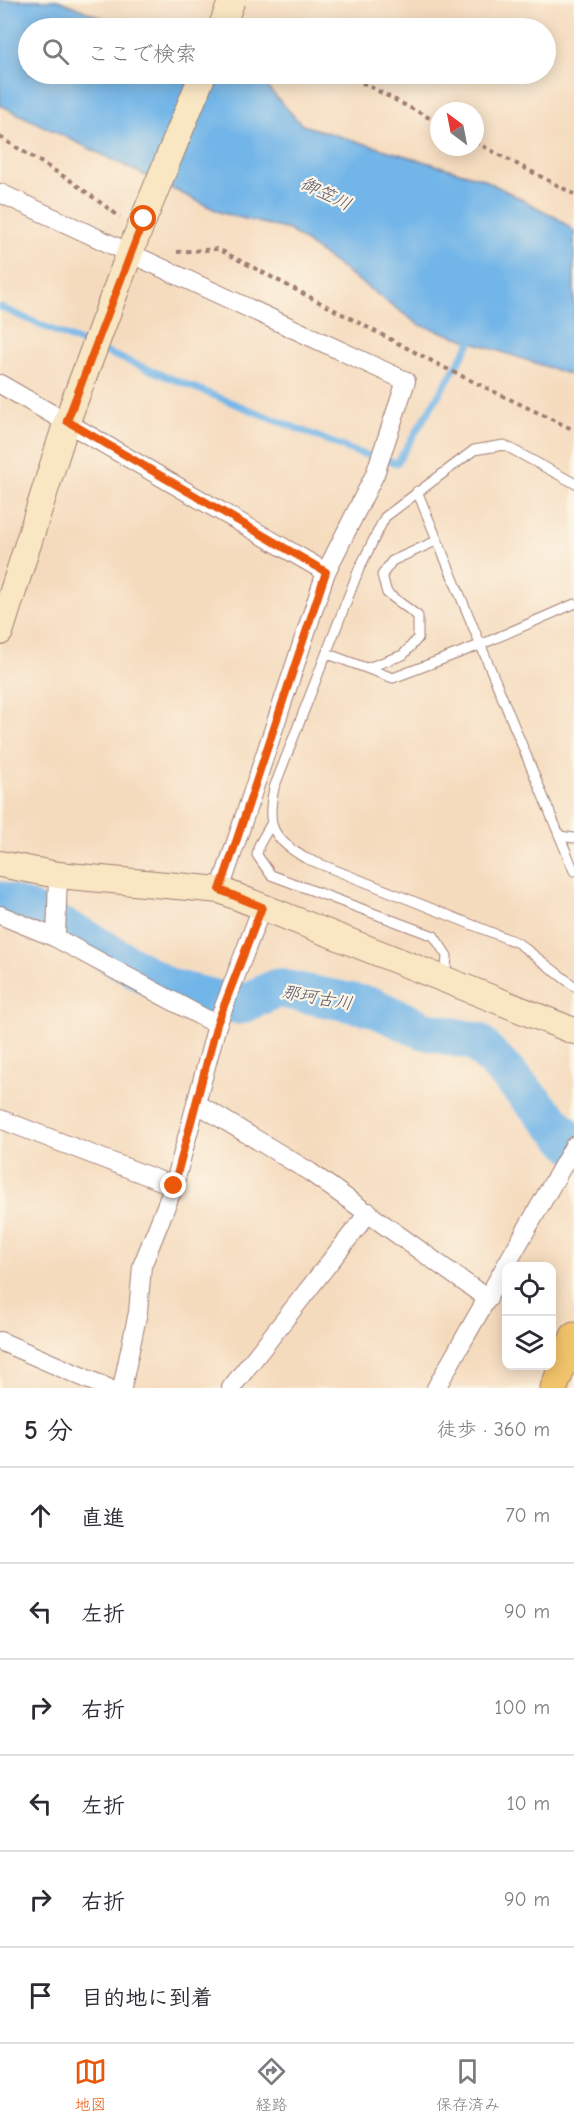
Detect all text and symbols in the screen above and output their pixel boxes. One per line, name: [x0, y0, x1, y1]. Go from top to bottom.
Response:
search box: [18, 18, 556, 84]
icon: search: [39, 35, 72, 68]
text: ここで検索: [87, 41, 197, 67]
north arrow: [430, 102, 484, 156]
water label: 御笠川: [297, 173, 355, 215]
route start: [130, 205, 156, 231]
water label: 那珂古川: [280, 981, 354, 1015]
route end: [160, 1172, 186, 1198]
map controls: [502, 1262, 556, 1370]
button: locate: [502, 1262, 556, 1316]
button: layers: [502, 1316, 556, 1370]
text: 5 分: [24, 1416, 73, 1446]
text: 徒歩 · 360 m: [437, 1418, 550, 1441]
icon: ahead: [24, 1499, 57, 1532]
text: 70 m: [505, 1504, 550, 1527]
text: 直進: [81, 1505, 125, 1531]
icon: left: [24, 1595, 57, 1628]
text: 90 m: [504, 1600, 550, 1623]
text: 左折: [81, 1601, 125, 1627]
icon: right: [24, 1691, 57, 1724]
text: 100 m: [495, 1696, 550, 1719]
text: 右折: [81, 1697, 125, 1723]
icon: left: [24, 1787, 57, 1820]
text: 10 m: [507, 1792, 550, 1815]
text: 左折: [81, 1793, 125, 1819]
icon: right: [24, 1883, 57, 1916]
text: 90 m: [504, 1888, 550, 1911]
text: 右折: [81, 1889, 125, 1915]
icon: arrive: [24, 1979, 57, 2012]
text: 目的地に到着: [81, 1985, 213, 2011]
tab: 地図: [74, 2055, 107, 2115]
tab: 経路: [255, 2055, 288, 2115]
tab: 保存済み: [436, 2055, 500, 2115]

